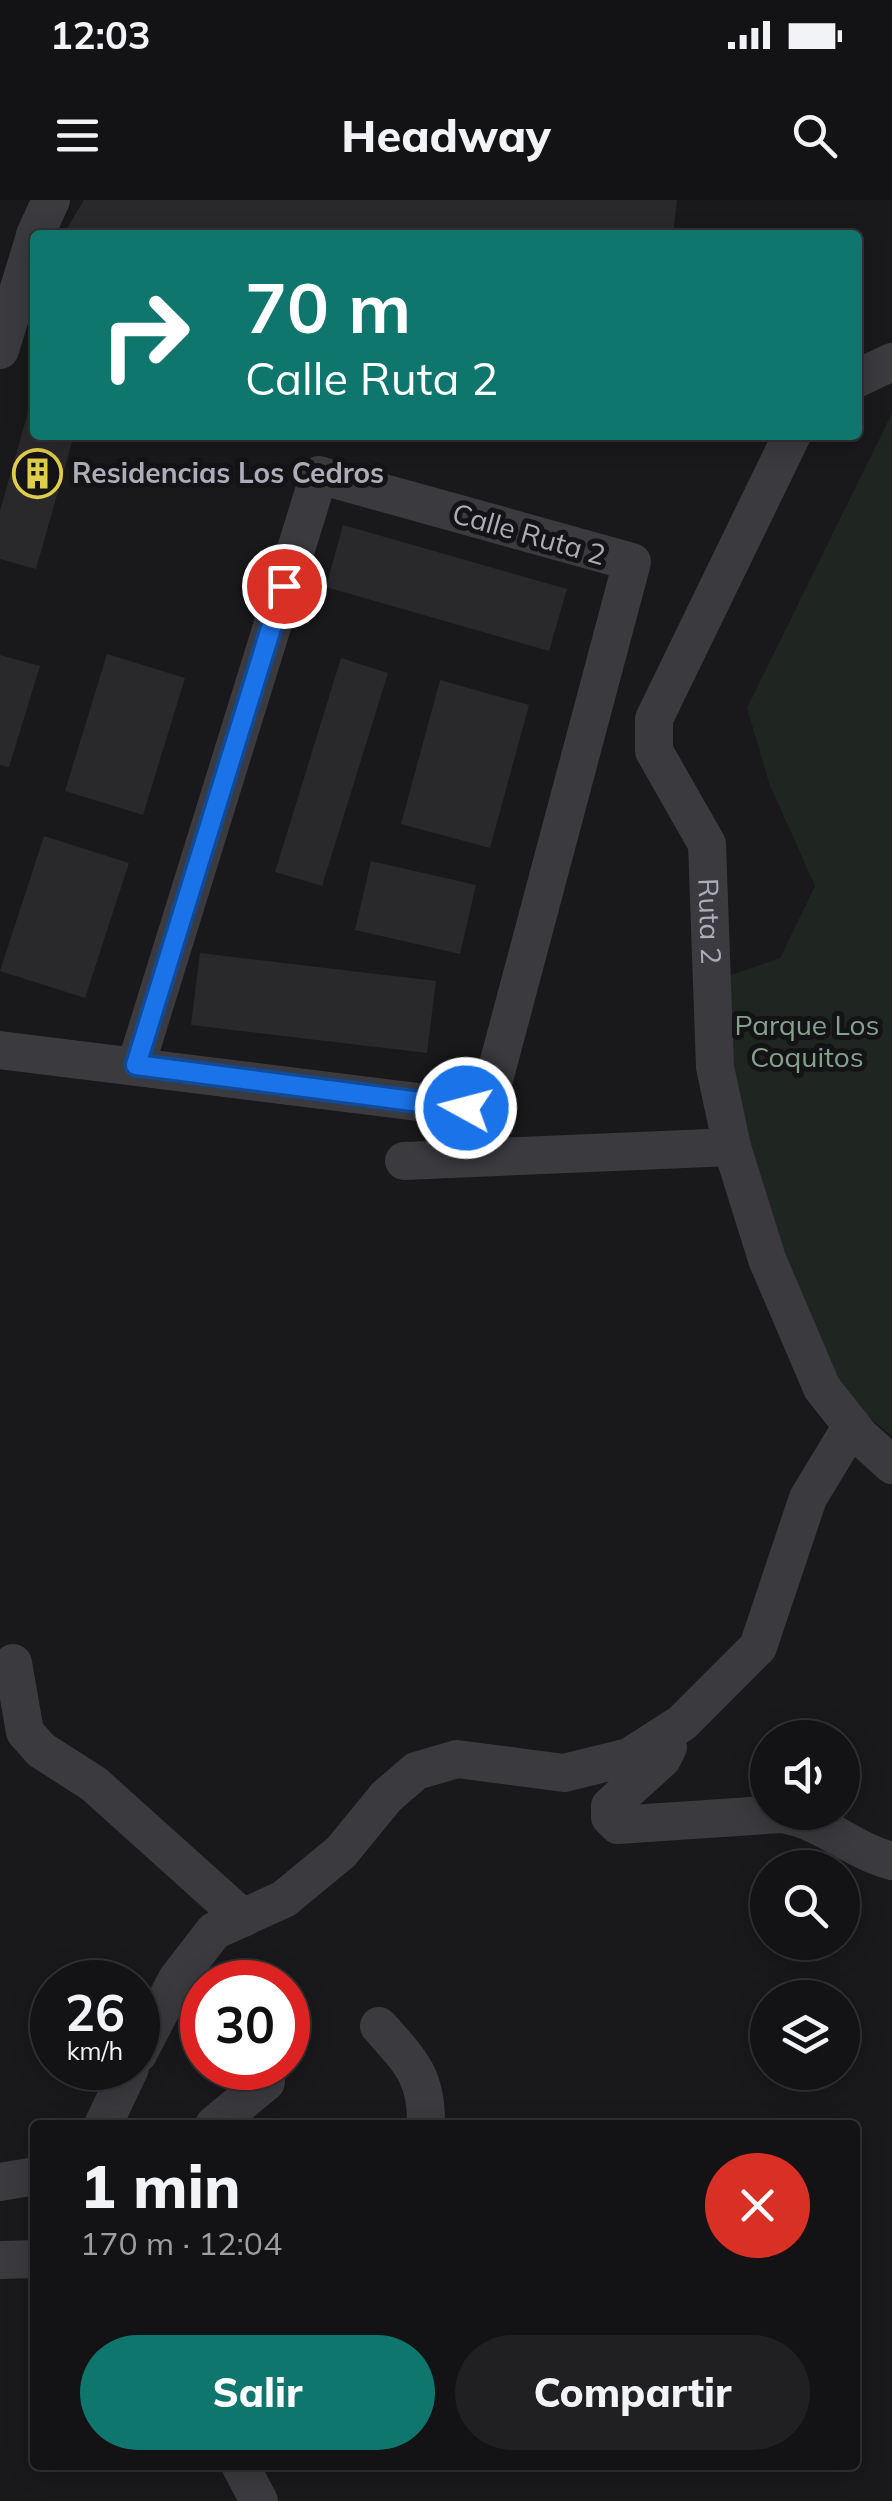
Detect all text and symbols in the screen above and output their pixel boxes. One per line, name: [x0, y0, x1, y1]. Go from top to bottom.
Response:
text: 12:03: [50, 11, 151, 59]
text: Headway: [341, 107, 551, 163]
icon: menu: [50, 108, 105, 163]
icon: search: [787, 108, 842, 163]
text: 70 m: [245, 263, 411, 351]
icon: right: [80, 270, 210, 400]
text: Calle Ruta 2: [245, 350, 498, 406]
building icon: Residencias Los Cedros: [11, 447, 63, 499]
place label: Residencias Los Cedros: [72, 455, 384, 490]
street label: Calle Ruta 2: [449, 495, 610, 572]
pin: [242, 544, 327, 629]
icon: arrive: [257, 559, 312, 614]
street label: Ruta 2: [691, 877, 729, 965]
park label: Parque Los Coquitos: [735, 1007, 879, 1074]
position arrow: [414, 1056, 518, 1160]
map controls: [750, 1720, 860, 2090]
button: sound: [750, 1720, 860, 1830]
button: search: [750, 1850, 860, 1960]
speed limit sign: 30: [180, 1960, 310, 2090]
button: layers: [750, 1980, 860, 2090]
text: 26: [65, 1981, 125, 2044]
text: km/h: [67, 2035, 123, 2066]
text: 1 min: [80, 2148, 241, 2223]
button: close: [705, 2153, 810, 2258]
text: 170 m · 12:04: [80, 2223, 282, 2263]
button: Salir: [80, 2335, 435, 2450]
button: Compartir: [455, 2335, 810, 2450]

